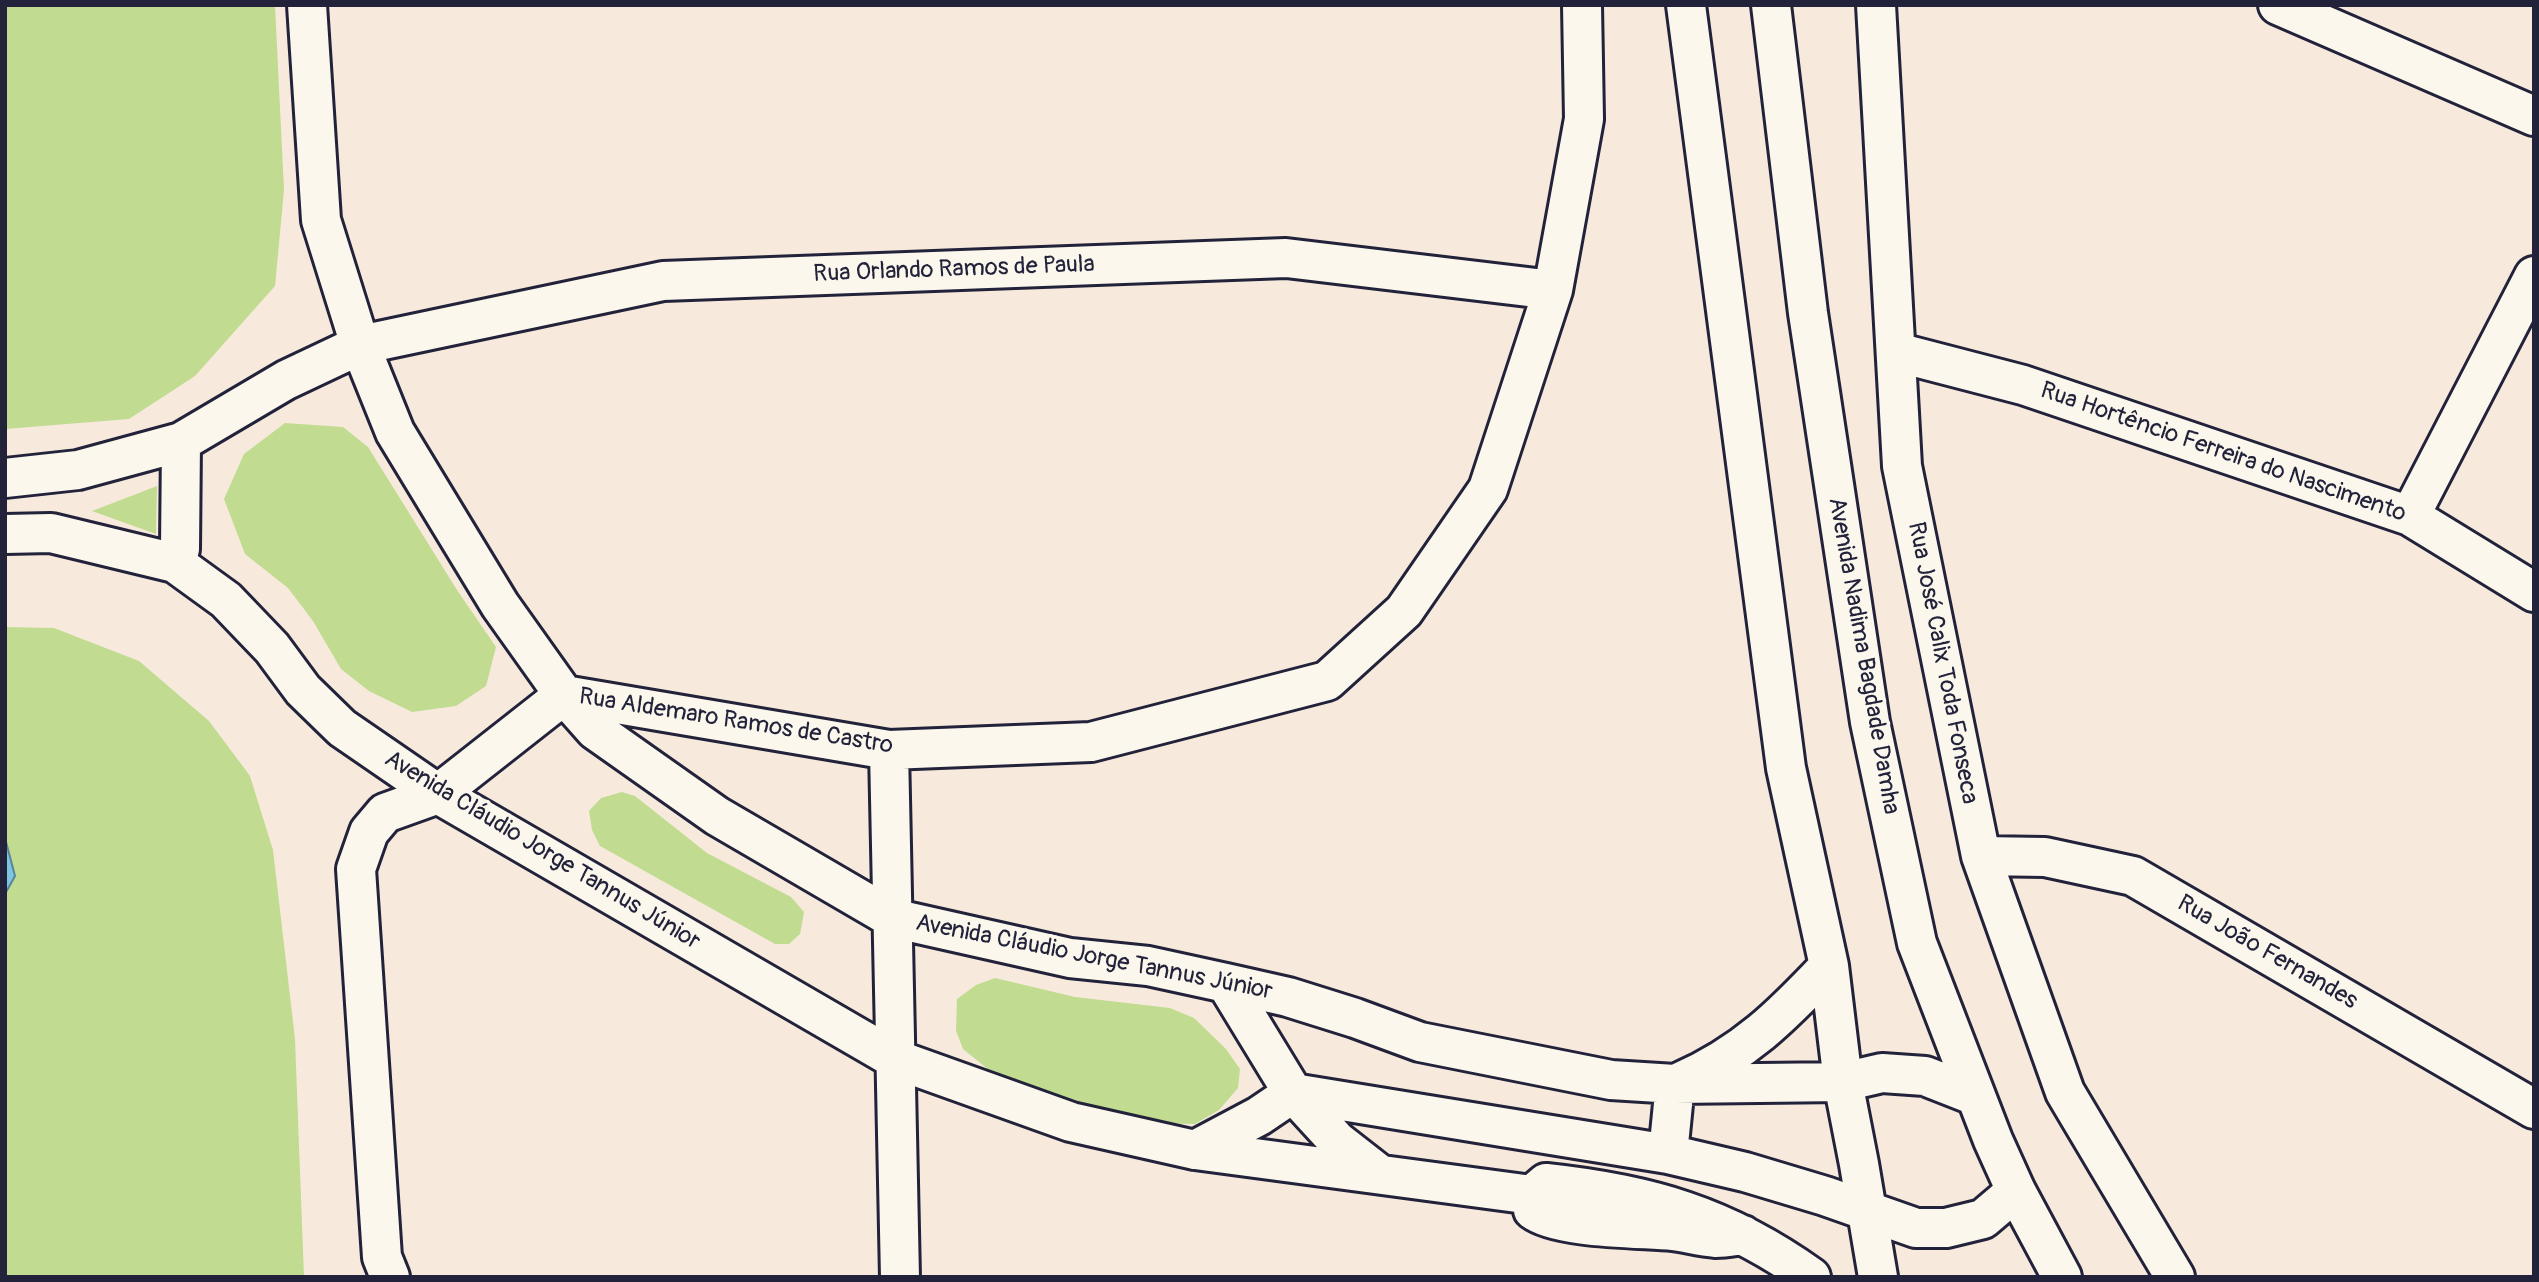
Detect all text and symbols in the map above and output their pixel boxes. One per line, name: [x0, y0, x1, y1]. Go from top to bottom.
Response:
street label: Rua Orlando Ramos de Paula: [813, 251, 1095, 289]
street label: Rua Hortêncio Ferreira do Nascimento: [2036, 377, 2410, 529]
street label: Avenida Nadima Bagdade Damha: [1821, 495, 1905, 817]
street label: Rua José Calix Toda Fonseca: [1901, 519, 1983, 807]
street label: Rua Aldemaro Ramos de Castro: [577, 683, 895, 761]
street label: Avenida Cláudio Jorge Tannus Júnior: [379, 745, 705, 957]
street label: Rua João Fernandes: [2172, 890, 2362, 1016]
street label: Avenida Cláudio Jorge Tannus Júnior: [913, 909, 1275, 1007]

